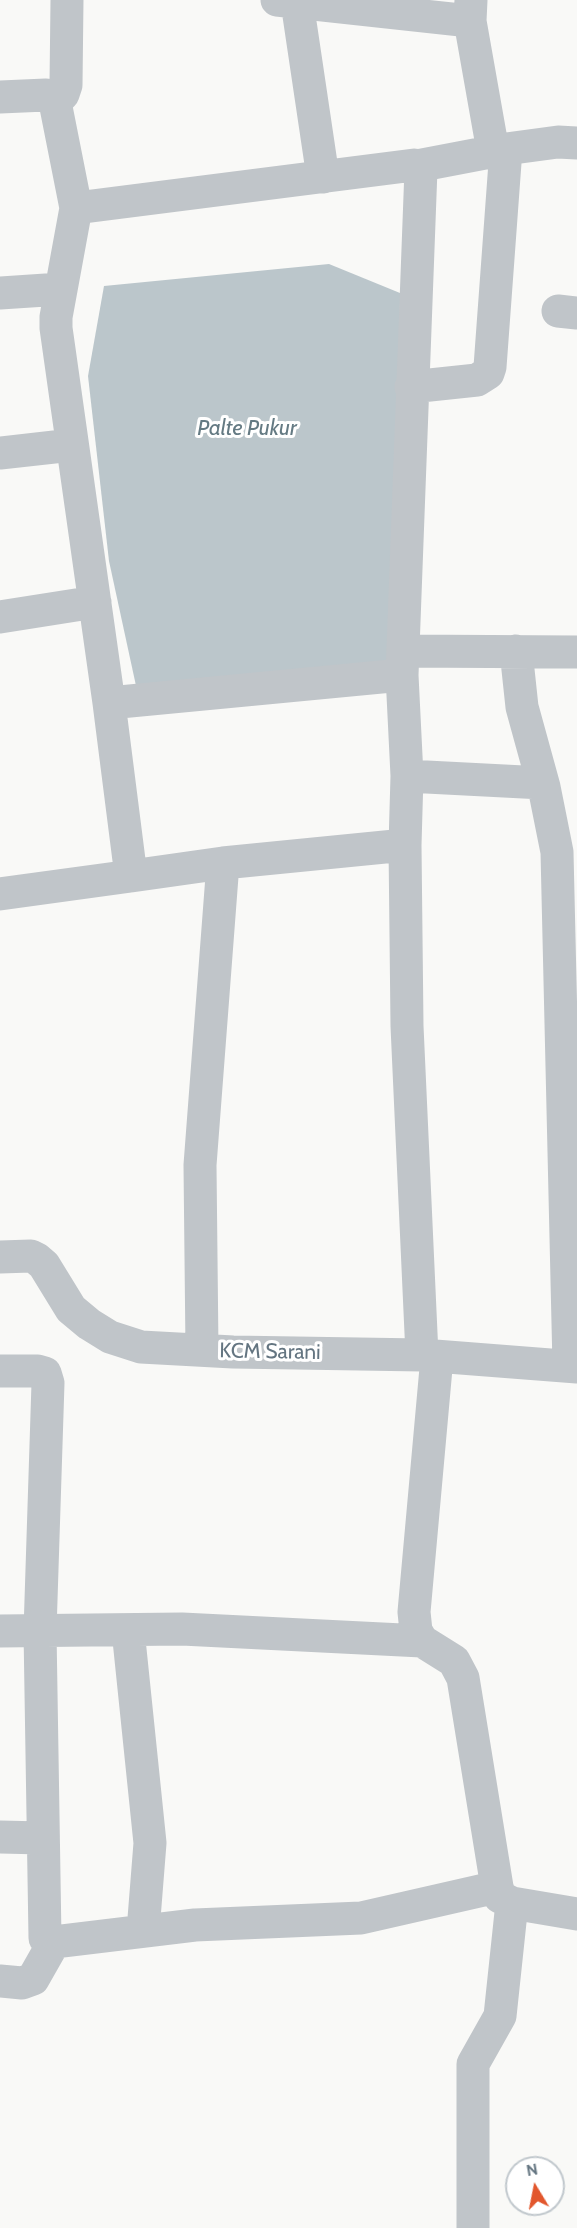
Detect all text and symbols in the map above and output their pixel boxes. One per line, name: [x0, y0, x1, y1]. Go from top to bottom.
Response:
water label: Palte Pukur: [197, 416, 297, 442]
street label: KCM Sarani: [219, 1339, 321, 1365]
north arrow: [505, 2156, 565, 2216]
text: N: [525, 2159, 539, 2180]

